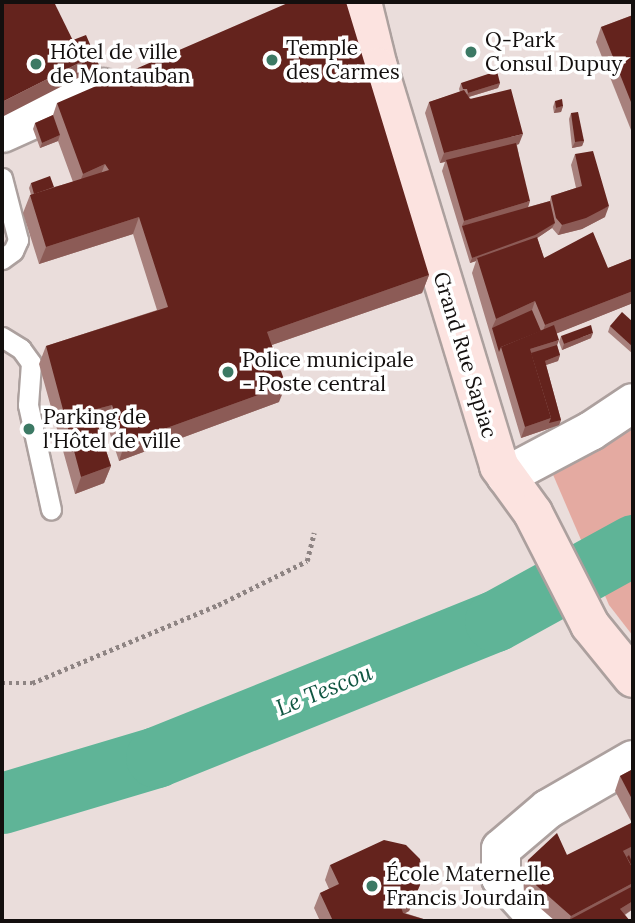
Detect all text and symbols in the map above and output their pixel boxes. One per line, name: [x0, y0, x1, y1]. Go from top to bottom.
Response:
place label: Q-Park Consul Dupuy: [485, 27, 622, 77]
place label: Temple des Carmes: [286, 35, 400, 85]
place label: Hôtel de ville de Montauban: [50, 39, 191, 89]
marker: Q-Park Consul Dupuy: [463, 44, 479, 60]
marker: Temple des Carmes: [264, 52, 280, 68]
marker: Hôtel de ville de Montauban: [28, 56, 44, 72]
street label: Grand Rue Sapiac: [428, 269, 502, 441]
place label: Police municipale - Poste central: [242, 347, 414, 397]
marker: Police municipale - Poste central: [220, 364, 236, 380]
place label: Parking de l'Hôtel de ville: [43, 404, 181, 454]
marker: Parking de l'Hôtel de ville: [21, 421, 37, 437]
water label: Le Tescou: [272, 658, 376, 722]
place label: École Maternelle Francis Jourdain: [386, 861, 551, 911]
marker: École Maternelle Francis Jourdain: [364, 878, 380, 894]

